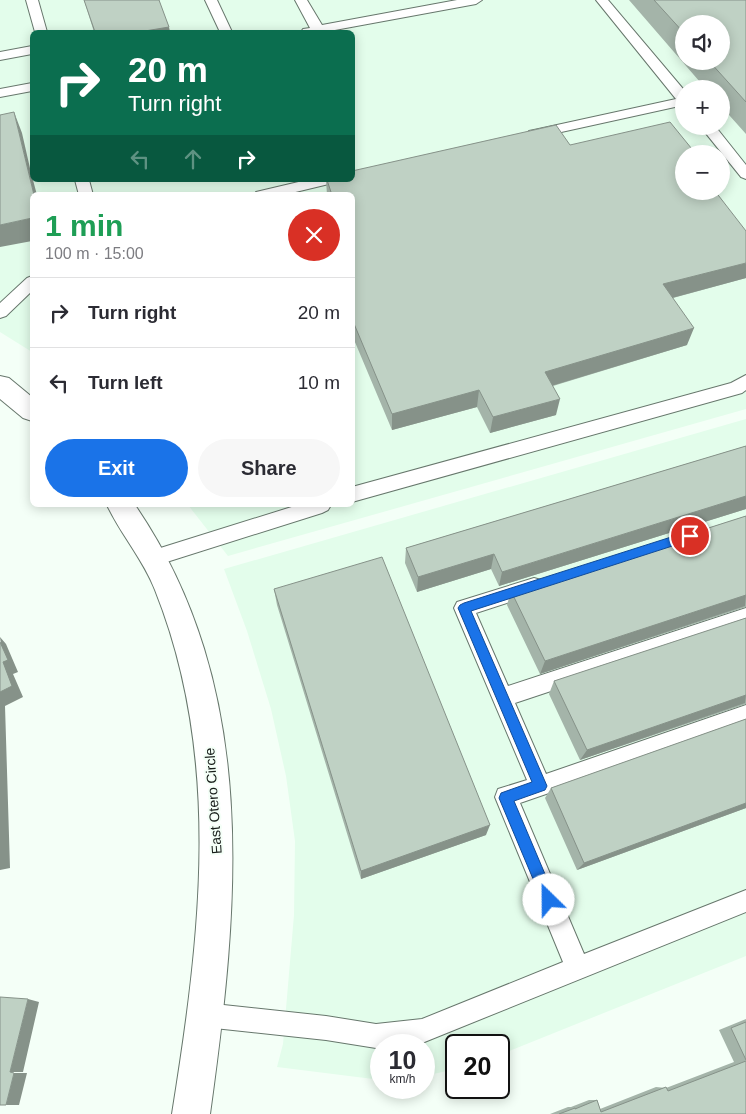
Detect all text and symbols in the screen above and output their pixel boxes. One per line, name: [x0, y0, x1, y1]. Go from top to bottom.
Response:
map controls: [675, 15, 730, 200]
button: sound: [675, 15, 730, 70]
icon: right: [45, 50, 110, 115]
text: 20 m: [128, 50, 208, 89]
button: +: [675, 80, 730, 135]
text: Turn right: [128, 91, 221, 116]
icon: left: [126, 145, 154, 173]
icon: ahead: [179, 145, 207, 173]
icon: right: [232, 145, 260, 173]
button: −: [675, 145, 730, 200]
text: 1 min: [45, 209, 123, 242]
button: close: [288, 209, 340, 261]
text: 100 m · 15:00: [45, 245, 144, 262]
icon: right: [45, 299, 73, 327]
text: Turn right: [88, 302, 176, 323]
text: 20 m: [298, 302, 340, 323]
icon: left: [45, 369, 73, 397]
text: Turn left: [88, 372, 163, 393]
text: 10 m: [298, 372, 340, 393]
button: Exit: [45, 439, 188, 497]
button: Share: [198, 439, 340, 497]
pin: [669, 515, 711, 557]
icon: arrive: [676, 522, 704, 550]
street label: East Otero Circle: [201, 747, 225, 855]
position arrow: [522, 873, 574, 925]
speed limit sign: 20: [445, 1034, 510, 1099]
text: 10: [389, 1046, 416, 1074]
text: km/h: [389, 1072, 416, 1086]

